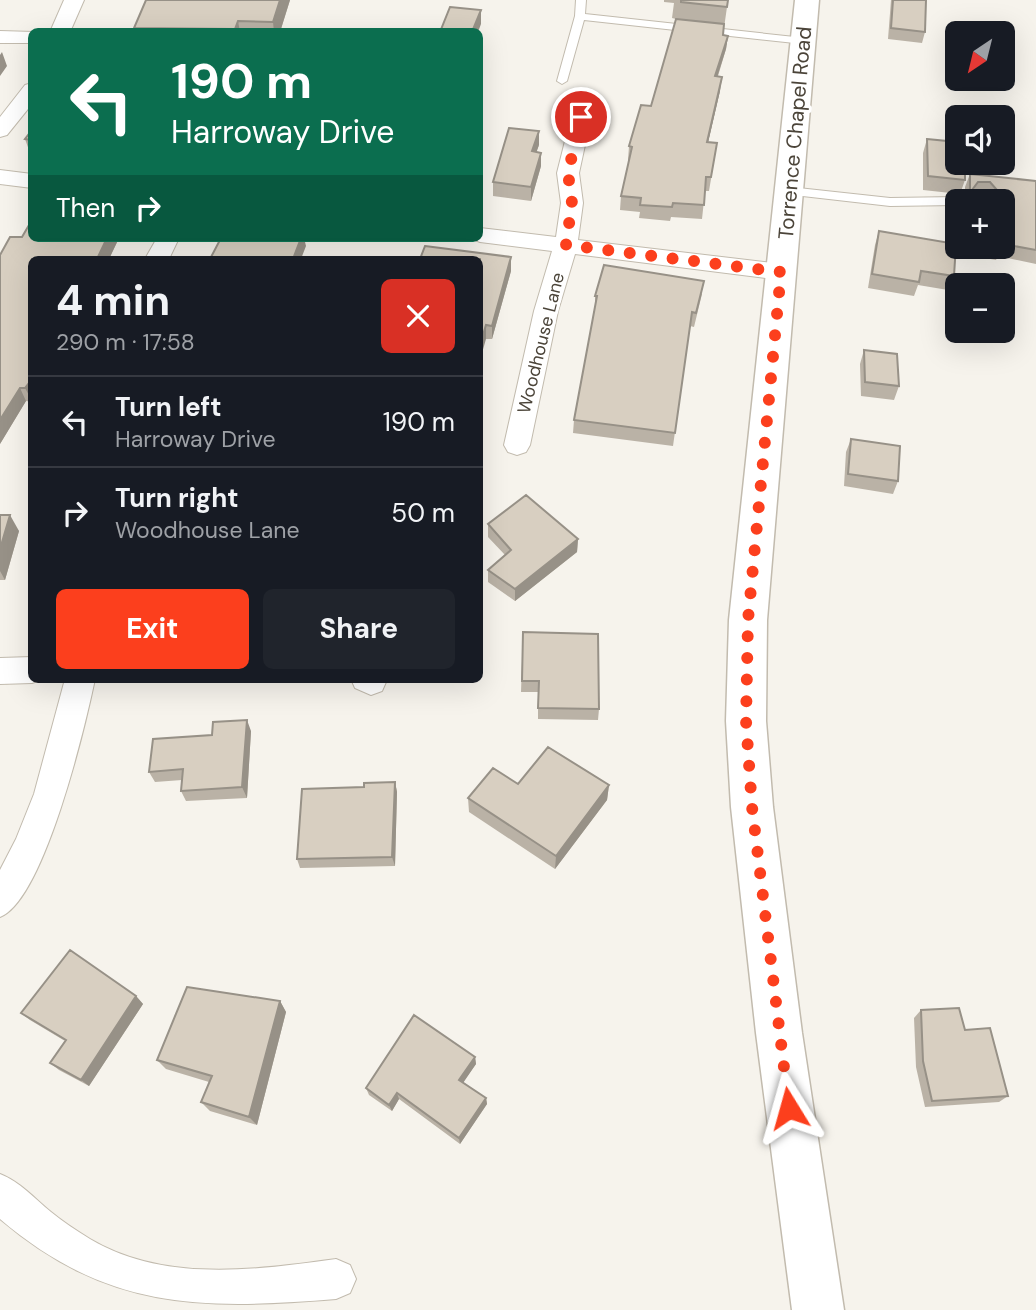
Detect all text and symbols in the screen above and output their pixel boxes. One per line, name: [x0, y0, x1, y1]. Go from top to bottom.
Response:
north arrow: [945, 21, 1015, 91]
map controls: [945, 21, 1015, 343]
street label: Torrence Chapel Road: [772, 25, 818, 241]
text: 190 m: [171, 49, 312, 113]
icon: left: [56, 56, 147, 147]
pin: [551, 87, 611, 147]
icon: arrive: [562, 98, 600, 136]
button: sound: [945, 105, 1015, 175]
text: Harroway Drive: [171, 111, 395, 153]
icon: right: [129, 189, 167, 227]
button: +: [945, 189, 1015, 259]
text: Then: [56, 191, 115, 225]
street label: Woodhouse Lane: [512, 270, 570, 416]
text: 4 min: [56, 273, 170, 328]
button: −: [945, 273, 1015, 343]
button: close: [381, 279, 455, 353]
text: 290 m · 17:58: [56, 327, 195, 357]
text: Turn left: [115, 390, 222, 424]
icon: left: [56, 403, 94, 441]
text: 190 m: [383, 405, 455, 439]
text: Harroway Drive: [115, 424, 276, 454]
text: Turn right: [115, 481, 239, 515]
icon: right: [56, 494, 94, 532]
text: 50 m: [391, 496, 455, 530]
text: Woodhouse Lane: [115, 515, 299, 545]
button: Exit: [56, 589, 249, 669]
button: Share: [263, 589, 455, 669]
position arrow: [752, 1071, 826, 1145]

